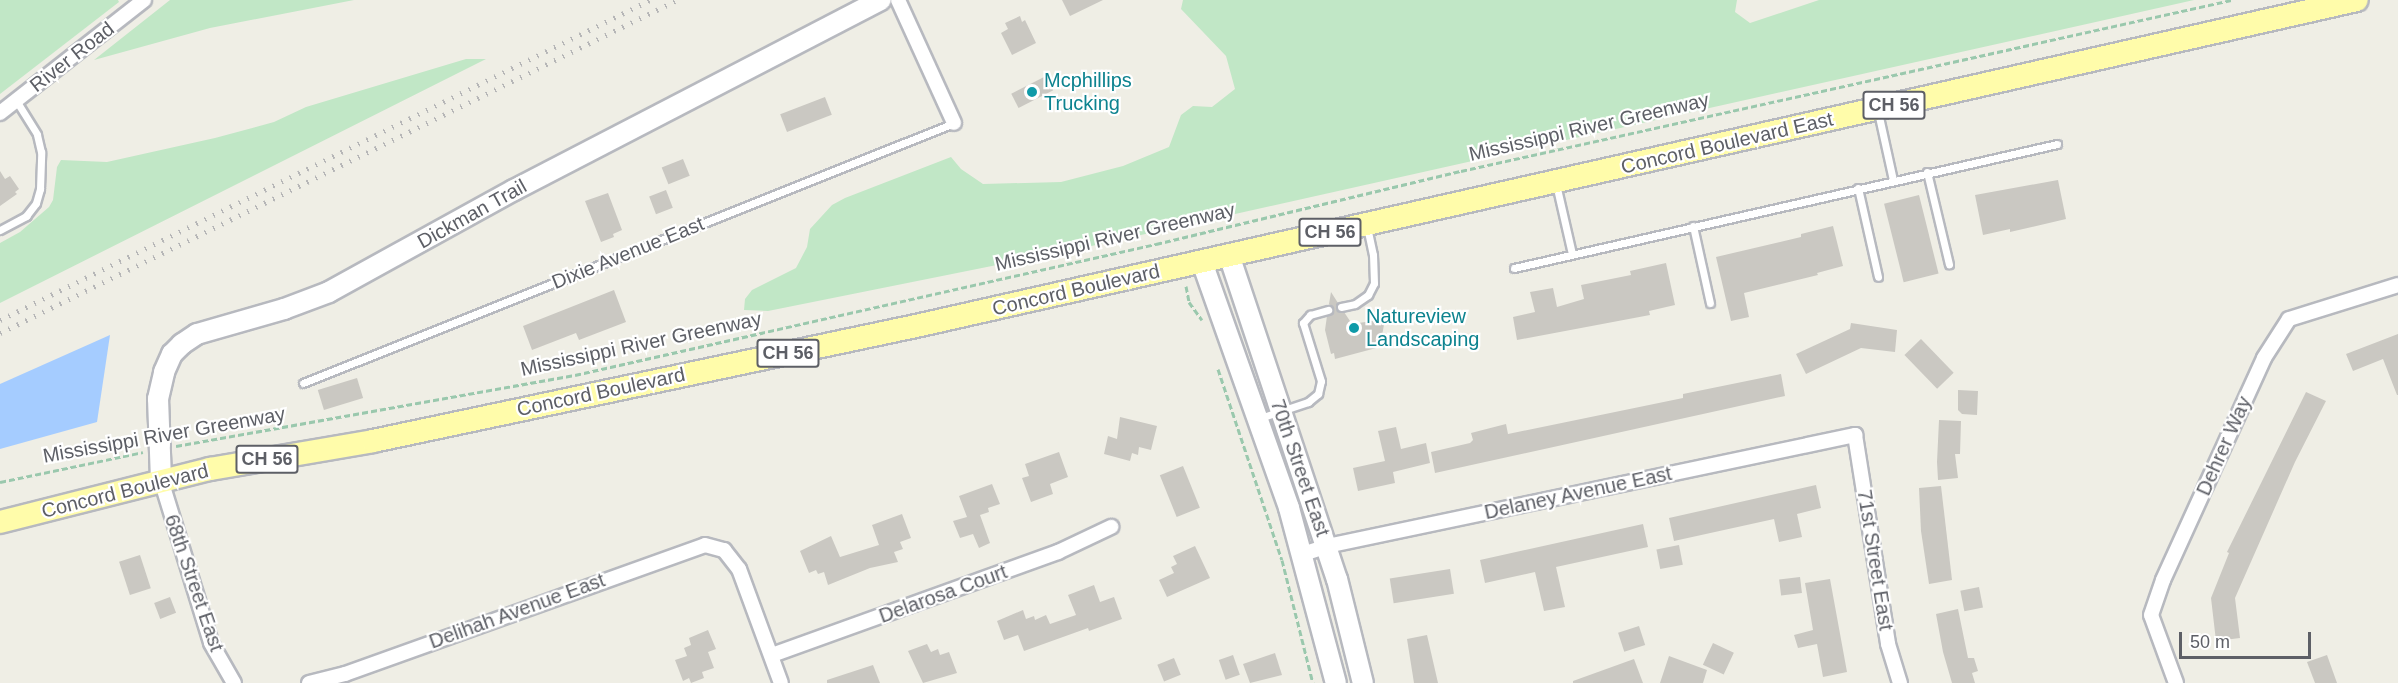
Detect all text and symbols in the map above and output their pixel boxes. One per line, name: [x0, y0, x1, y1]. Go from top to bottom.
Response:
street label: River Road: [25, 17, 119, 97]
place label: Mcphillips Trucking: [1044, 68, 1132, 115]
marker: Mcphillips Trucking: [1025, 85, 1039, 99]
street label: Mississippi River Greenway: [1467, 88, 1711, 166]
road number: CH 56: [1861, 90, 1927, 120]
street label: Concord Boulevard East: [1619, 107, 1835, 179]
street label: Dickman Trail: [413, 174, 531, 254]
street label: Mississippi River Greenway: [993, 198, 1237, 276]
street label: Dixie Avenue East: [548, 211, 708, 295]
road number: CH 56: [1297, 217, 1363, 247]
street label: Concord Boulevard: [990, 259, 1162, 321]
place label: Natureview Landscaping: [1366, 304, 1479, 351]
street label: Mississippi River Greenway: [518, 307, 764, 381]
marker: Natureview Landscaping: [1347, 321, 1361, 335]
road number: CH 56: [755, 338, 821, 368]
street label: Concord Boulevard: [515, 362, 687, 422]
street label: Dehrer Way: [2191, 393, 2257, 499]
street label: 70th Street East: [1265, 396, 1335, 540]
street label: Mississippi River Greenway: [41, 402, 287, 468]
road number: CH 56: [234, 444, 300, 474]
street label: Concord Boulevard: [39, 459, 211, 523]
street label: Delaney Avenue East: [1482, 461, 1674, 525]
street label: 71st Street East: [1852, 488, 1898, 632]
street label: 68th Street East: [159, 511, 229, 655]
street label: Delarosa Court: [876, 560, 1010, 628]
street label: Delihah Avenue East: [425, 568, 609, 654]
scale bar: [2182, 620, 2314, 658]
text: 50 m: [2190, 632, 2230, 652]

